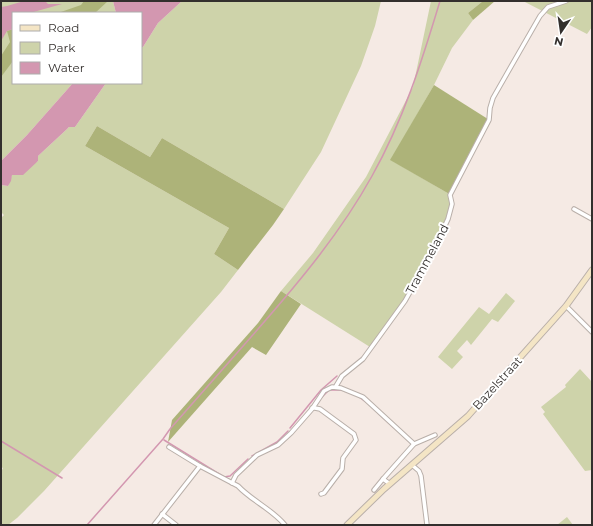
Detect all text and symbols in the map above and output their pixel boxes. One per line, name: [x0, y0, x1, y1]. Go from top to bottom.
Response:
legend: [12, 12, 142, 84]
north arrow: [541, 12, 581, 52]
text: Road: [48, 20, 79, 35]
text: N: [553, 34, 565, 50]
text: Park: [48, 40, 76, 55]
text: Water: [48, 60, 85, 75]
street label: Trammeland: [402, 221, 452, 297]
street label: Bazelstraat: [469, 353, 525, 413]

